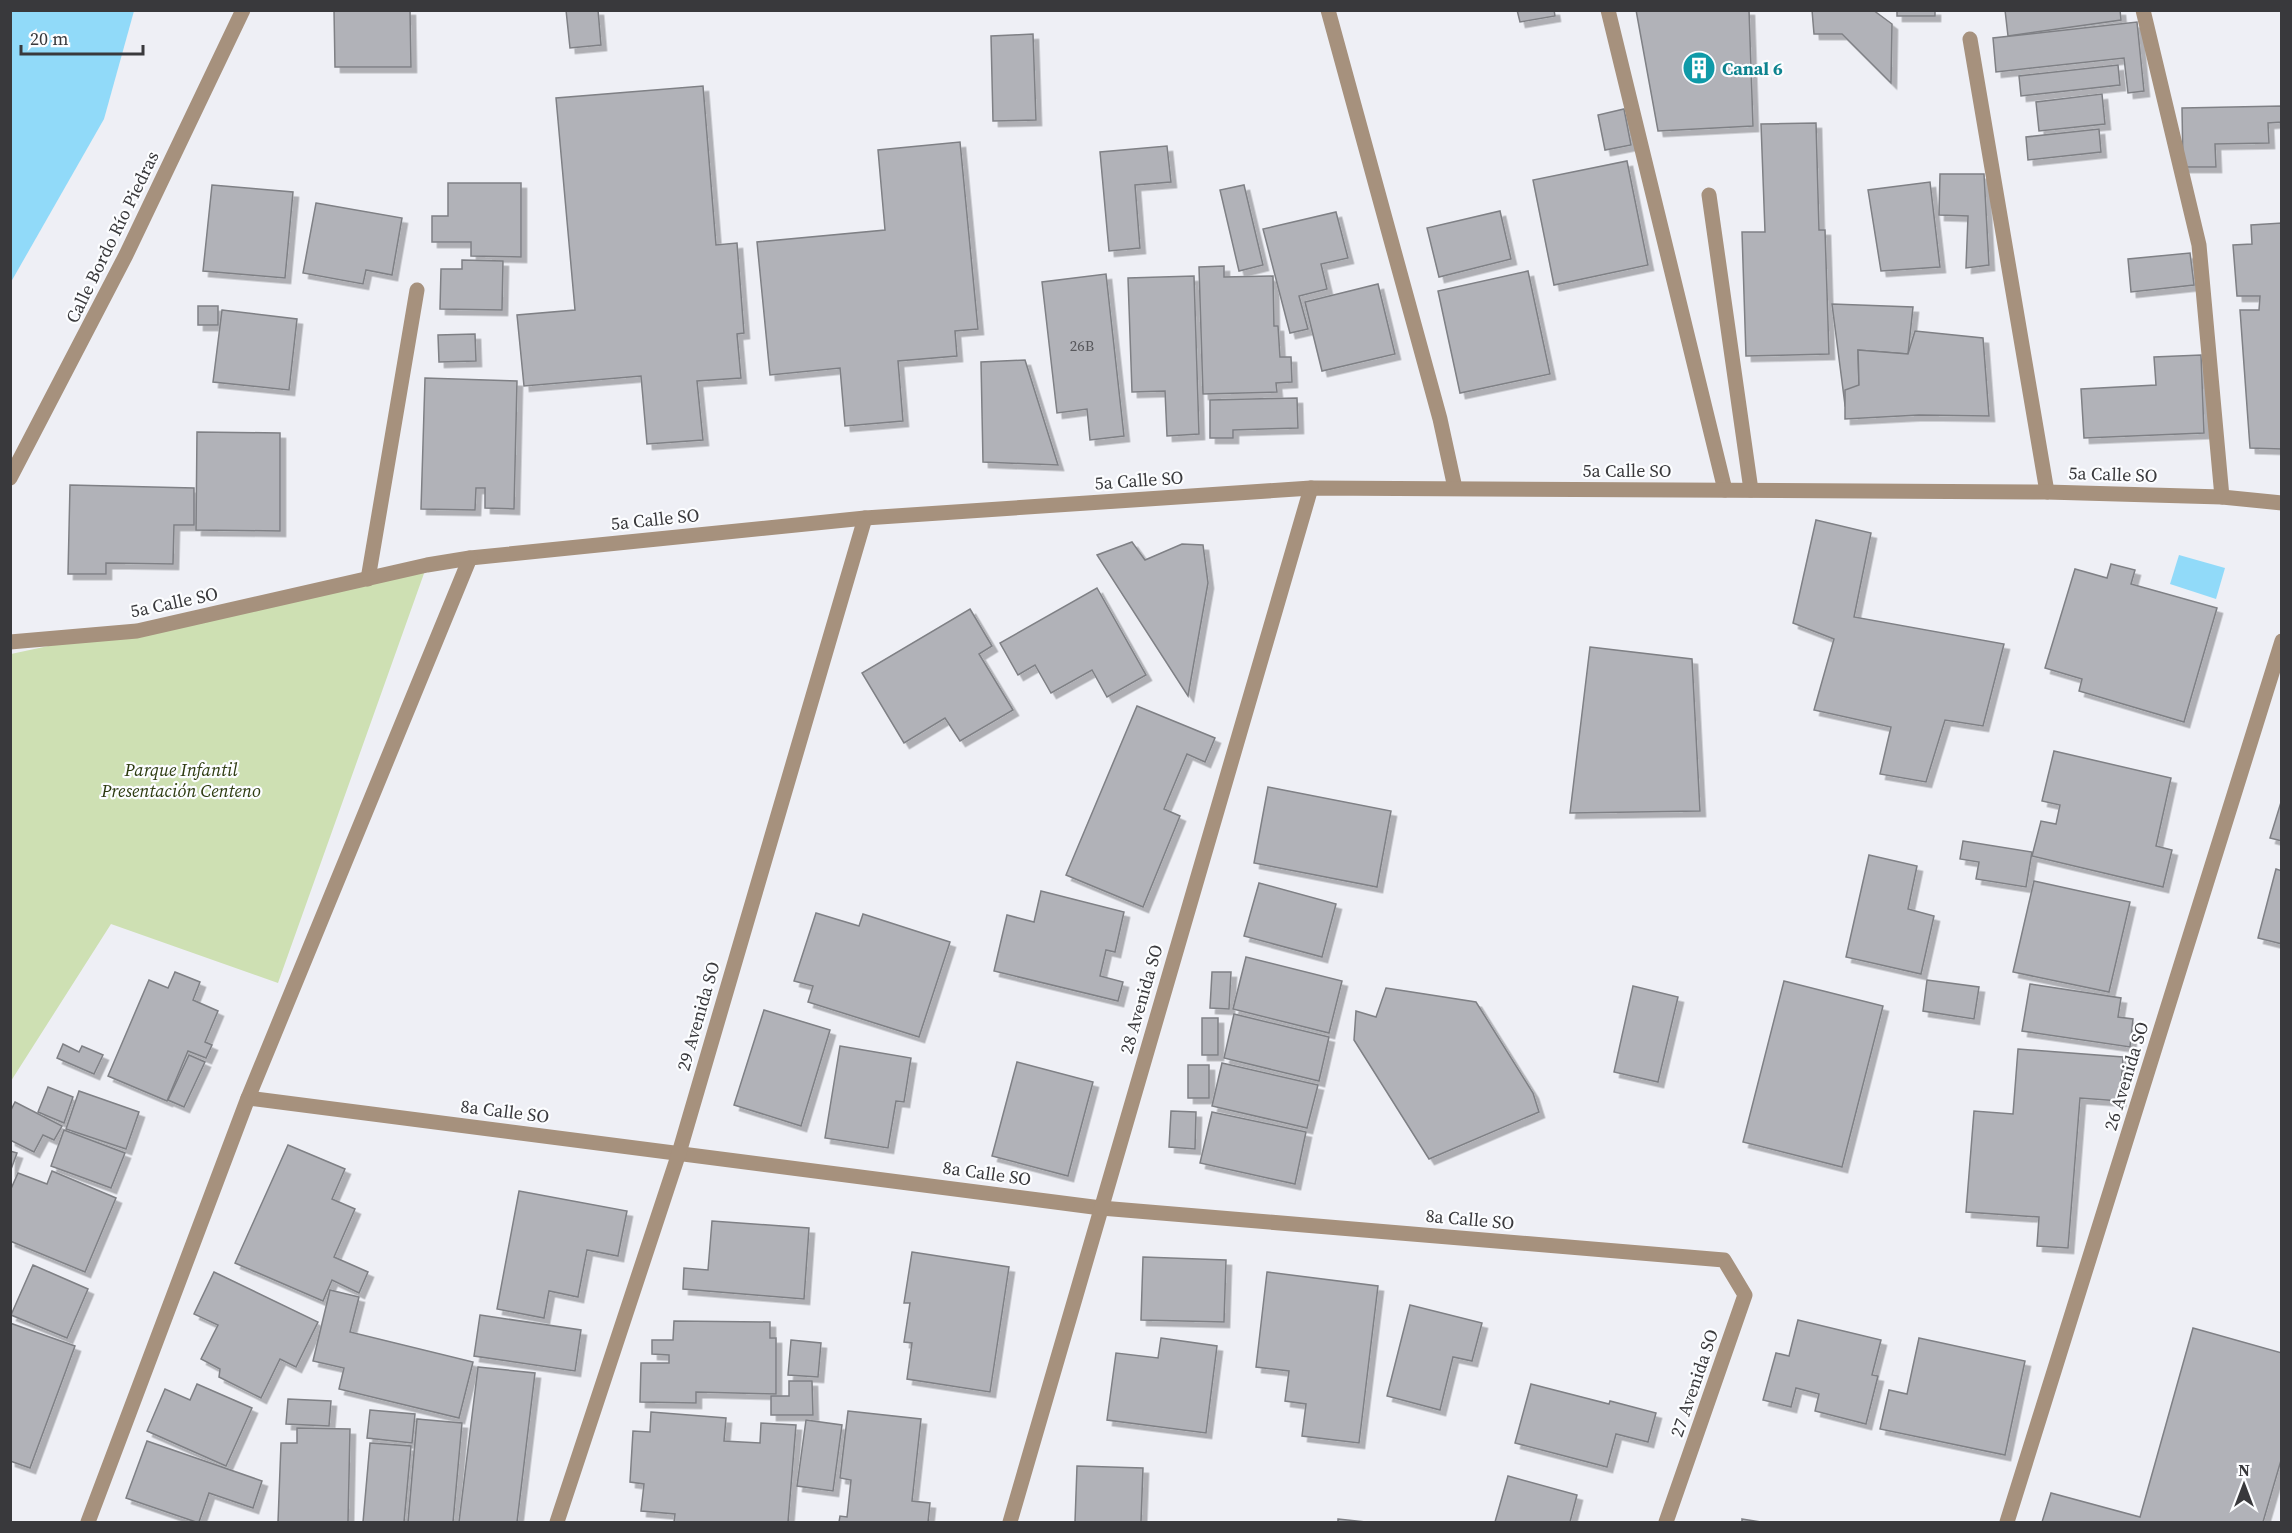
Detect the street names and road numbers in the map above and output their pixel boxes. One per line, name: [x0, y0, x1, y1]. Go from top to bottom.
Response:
street label: Calle Bordo Río Piedras: [59, 147, 165, 327]
street label: 5a Calle SO: [1583, 458, 1671, 483]
street label: 5a Calle SO: [2068, 460, 2158, 488]
street label: 5a Calle SO: [1094, 464, 1184, 496]
street label: 5a Calle SO: [609, 502, 701, 536]
street label: 5a Calle SO: [128, 581, 220, 623]
street label: 28 Avenida SO: [1113, 941, 1169, 1057]
street label: 29 Avenida SO: [670, 958, 726, 1074]
street label: 26 Avenida SO: [2098, 1019, 2154, 1133]
street label: 8a Calle SO: [459, 1093, 551, 1129]
street label: 8a Calle SO: [941, 1154, 1033, 1192]
street label: 8a Calle SO: [1425, 1203, 1515, 1235]
street label: 27 Avenida SO: [1664, 1326, 1724, 1440]

